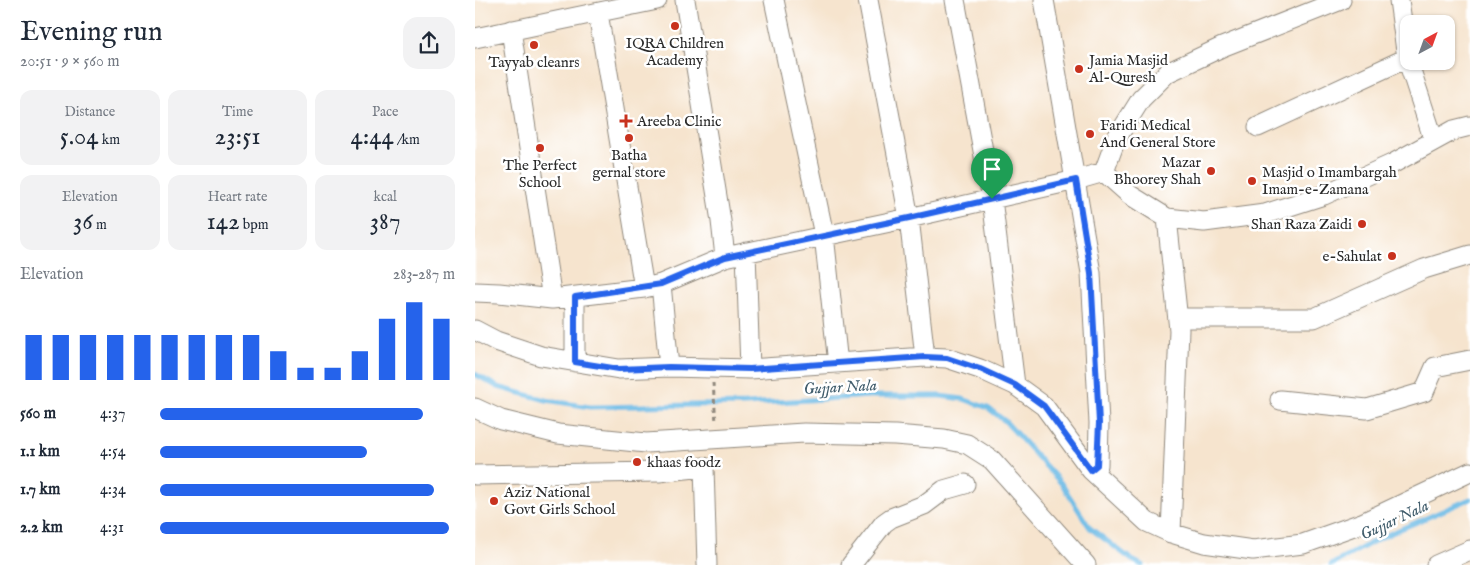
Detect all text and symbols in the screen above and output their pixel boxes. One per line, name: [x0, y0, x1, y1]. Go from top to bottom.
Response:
text: Evening run: [20, 15, 163, 50]
north arrow: [1400, 15, 1455, 70]
map controls: [1400, 15, 1455, 70]
button: share: [403, 17, 455, 69]
marker: IQRA Children Academy: [669, 20, 681, 32]
place label: IQRA Children Academy: [626, 34, 724, 70]
marker: Tayyab cleanrs: [528, 39, 540, 51]
place label: Jamia Masjid Al-Quresh: [1087, 51, 1169, 87]
text: 20:51 · 9 × 560 m: [20, 52, 120, 72]
place label: Tayyab cleanrs: [488, 53, 580, 72]
marker: Jamia Masjid Al-Quresh: [1073, 63, 1085, 75]
text: Distance: [65, 103, 115, 121]
text: Time: [222, 103, 253, 121]
text: Pace: [372, 103, 398, 121]
place label: Areeba Clinic: [636, 112, 721, 131]
marker: Areeba Clinic: [619, 114, 633, 128]
place label: Faridi Medical And General Store: [1099, 116, 1216, 152]
text: 5.04: [60, 121, 99, 153]
text: 23:51: [214, 121, 261, 153]
text: 4:44: [350, 121, 394, 153]
marker: Faridi Medical And General Store: [1084, 128, 1096, 140]
text: km: [99, 131, 120, 149]
text: /km: [394, 131, 420, 149]
marker: Batha gernal store: [623, 132, 635, 144]
marker: The Perfect School: [534, 142, 546, 154]
place label: Batha gernal store: [592, 146, 666, 182]
pin: [971, 148, 1013, 199]
place label: Mazar Bhoorey Shah: [1114, 153, 1201, 189]
icon: arrive: [978, 155, 1006, 183]
place label: The Perfect School: [503, 156, 577, 192]
place label: Masjid o Imambargah Imam-e-Zamana: [1262, 163, 1397, 199]
marker: Mazar Bhoorey Shah: [1205, 165, 1217, 177]
marker: Masjid o Imambargah Imam-e-Zamana: [1246, 175, 1258, 187]
text: Elevation: [62, 188, 118, 206]
text: Heart rate: [208, 188, 267, 206]
text: kcal: [373, 188, 397, 206]
text: 36: [73, 206, 93, 238]
text: 142: [206, 206, 240, 238]
text: 387: [370, 206, 401, 238]
place label: Shan Raza Zaidi: [1251, 215, 1352, 234]
text: m: [93, 216, 107, 234]
text: bpm: [240, 216, 269, 234]
marker: Shan Raza Zaidi: [1356, 218, 1368, 230]
place label: e-Sahulat: [1323, 247, 1382, 266]
marker: e-Sahulat: [1386, 250, 1398, 262]
text: Elevation: [20, 265, 83, 285]
text: 283–287 m: [393, 265, 455, 285]
water label: Gujjar Nala: [803, 376, 877, 400]
text: 560 m: [20, 404, 56, 424]
text: 4:37: [100, 404, 126, 424]
text: 1.1 km: [20, 442, 60, 462]
text: 4:54: [100, 442, 126, 462]
place label: khaas foodz: [647, 453, 721, 472]
marker: khaas foodz: [631, 456, 643, 468]
text: 1.7 km: [20, 480, 60, 500]
text: 4:34: [100, 480, 126, 500]
place label: Aziz National Govt Girls School: [503, 483, 616, 519]
marker: Aziz National Govt Girls School: [488, 495, 500, 507]
water label: Gujjar Nala: [1357, 496, 1432, 545]
text: 2.2 km: [20, 518, 63, 538]
text: 4:31: [100, 518, 124, 538]

